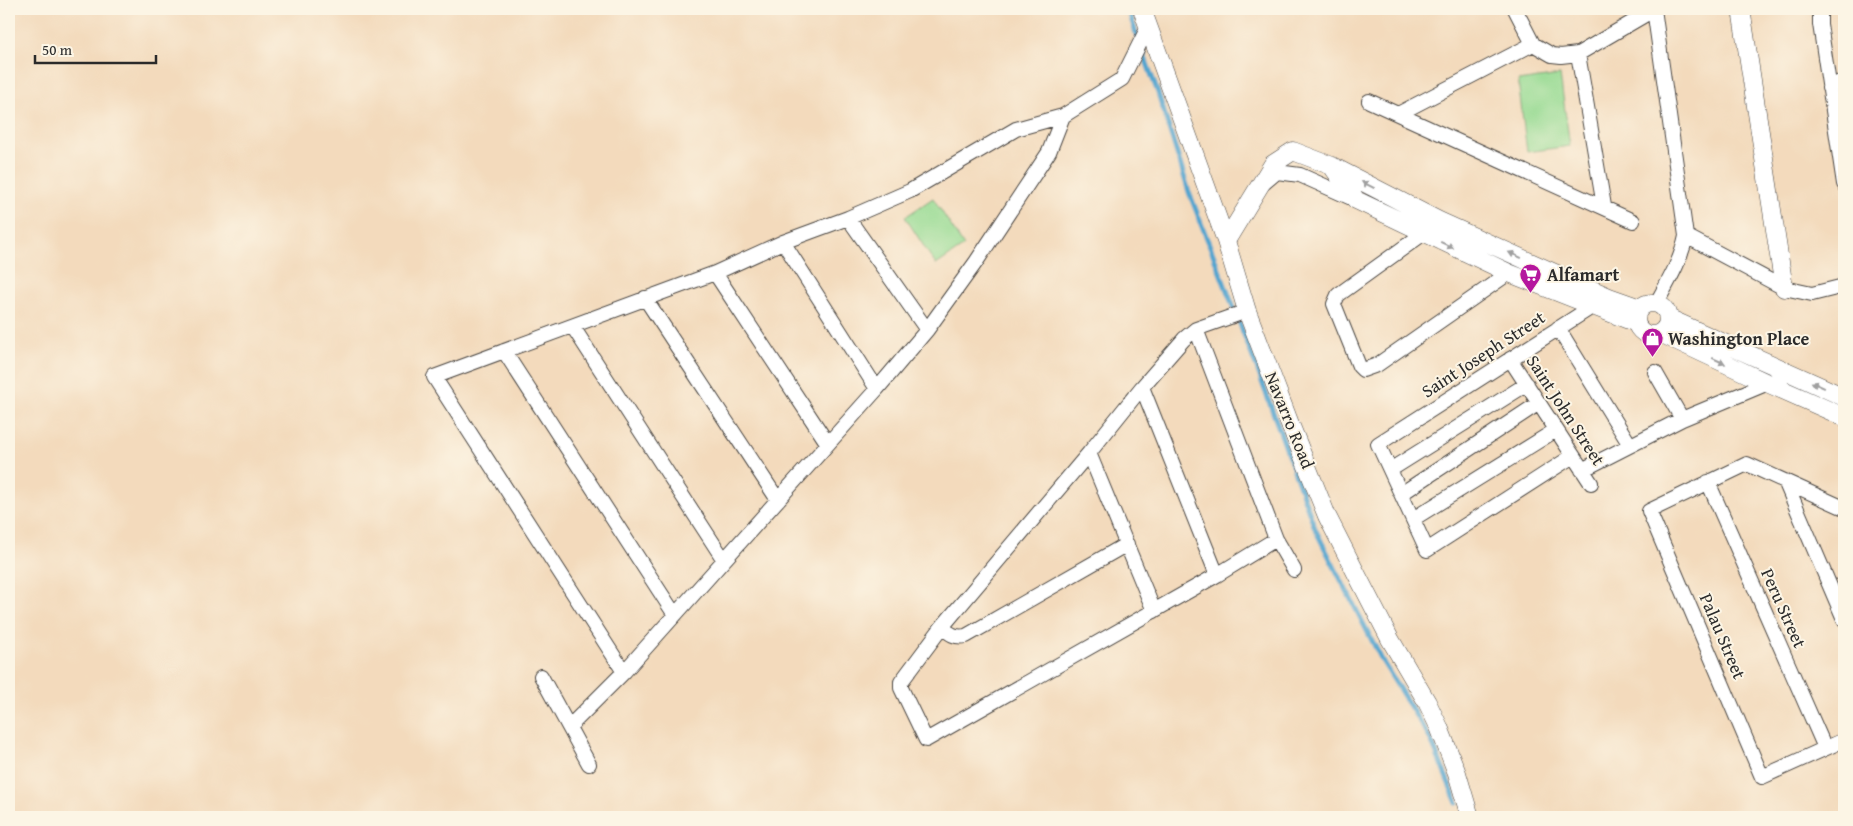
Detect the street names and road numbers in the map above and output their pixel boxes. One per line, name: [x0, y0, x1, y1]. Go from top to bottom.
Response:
street label: Saint Joseph Street: [1416, 304, 1551, 404]
street label: Saint John Street: [1520, 349, 1612, 471]
street label: Navarro Road: [1258, 367, 1322, 473]
street label: Peru Street: [1754, 564, 1814, 653]
street label: Palau Street: [1693, 589, 1753, 684]

